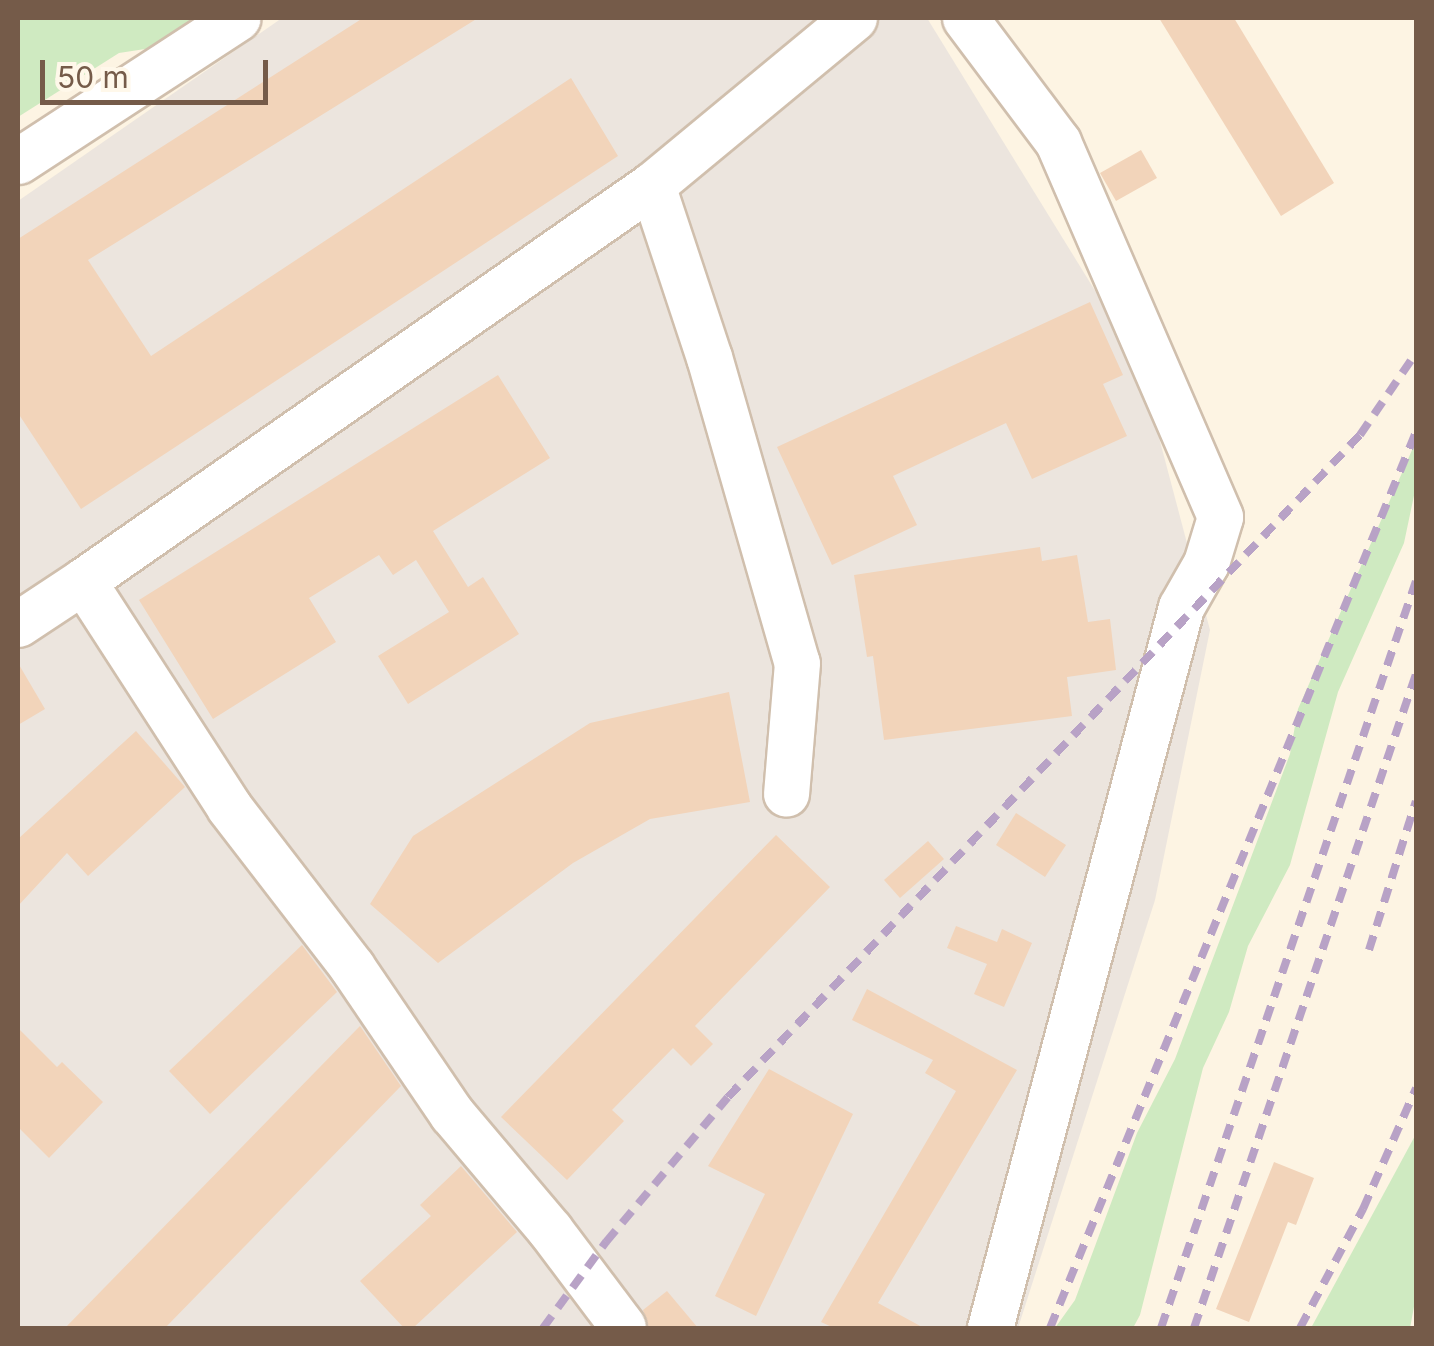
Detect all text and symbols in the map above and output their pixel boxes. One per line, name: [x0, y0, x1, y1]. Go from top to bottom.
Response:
scale bar: [45, 40, 272, 102]
text: 50 m: [57, 59, 129, 95]

